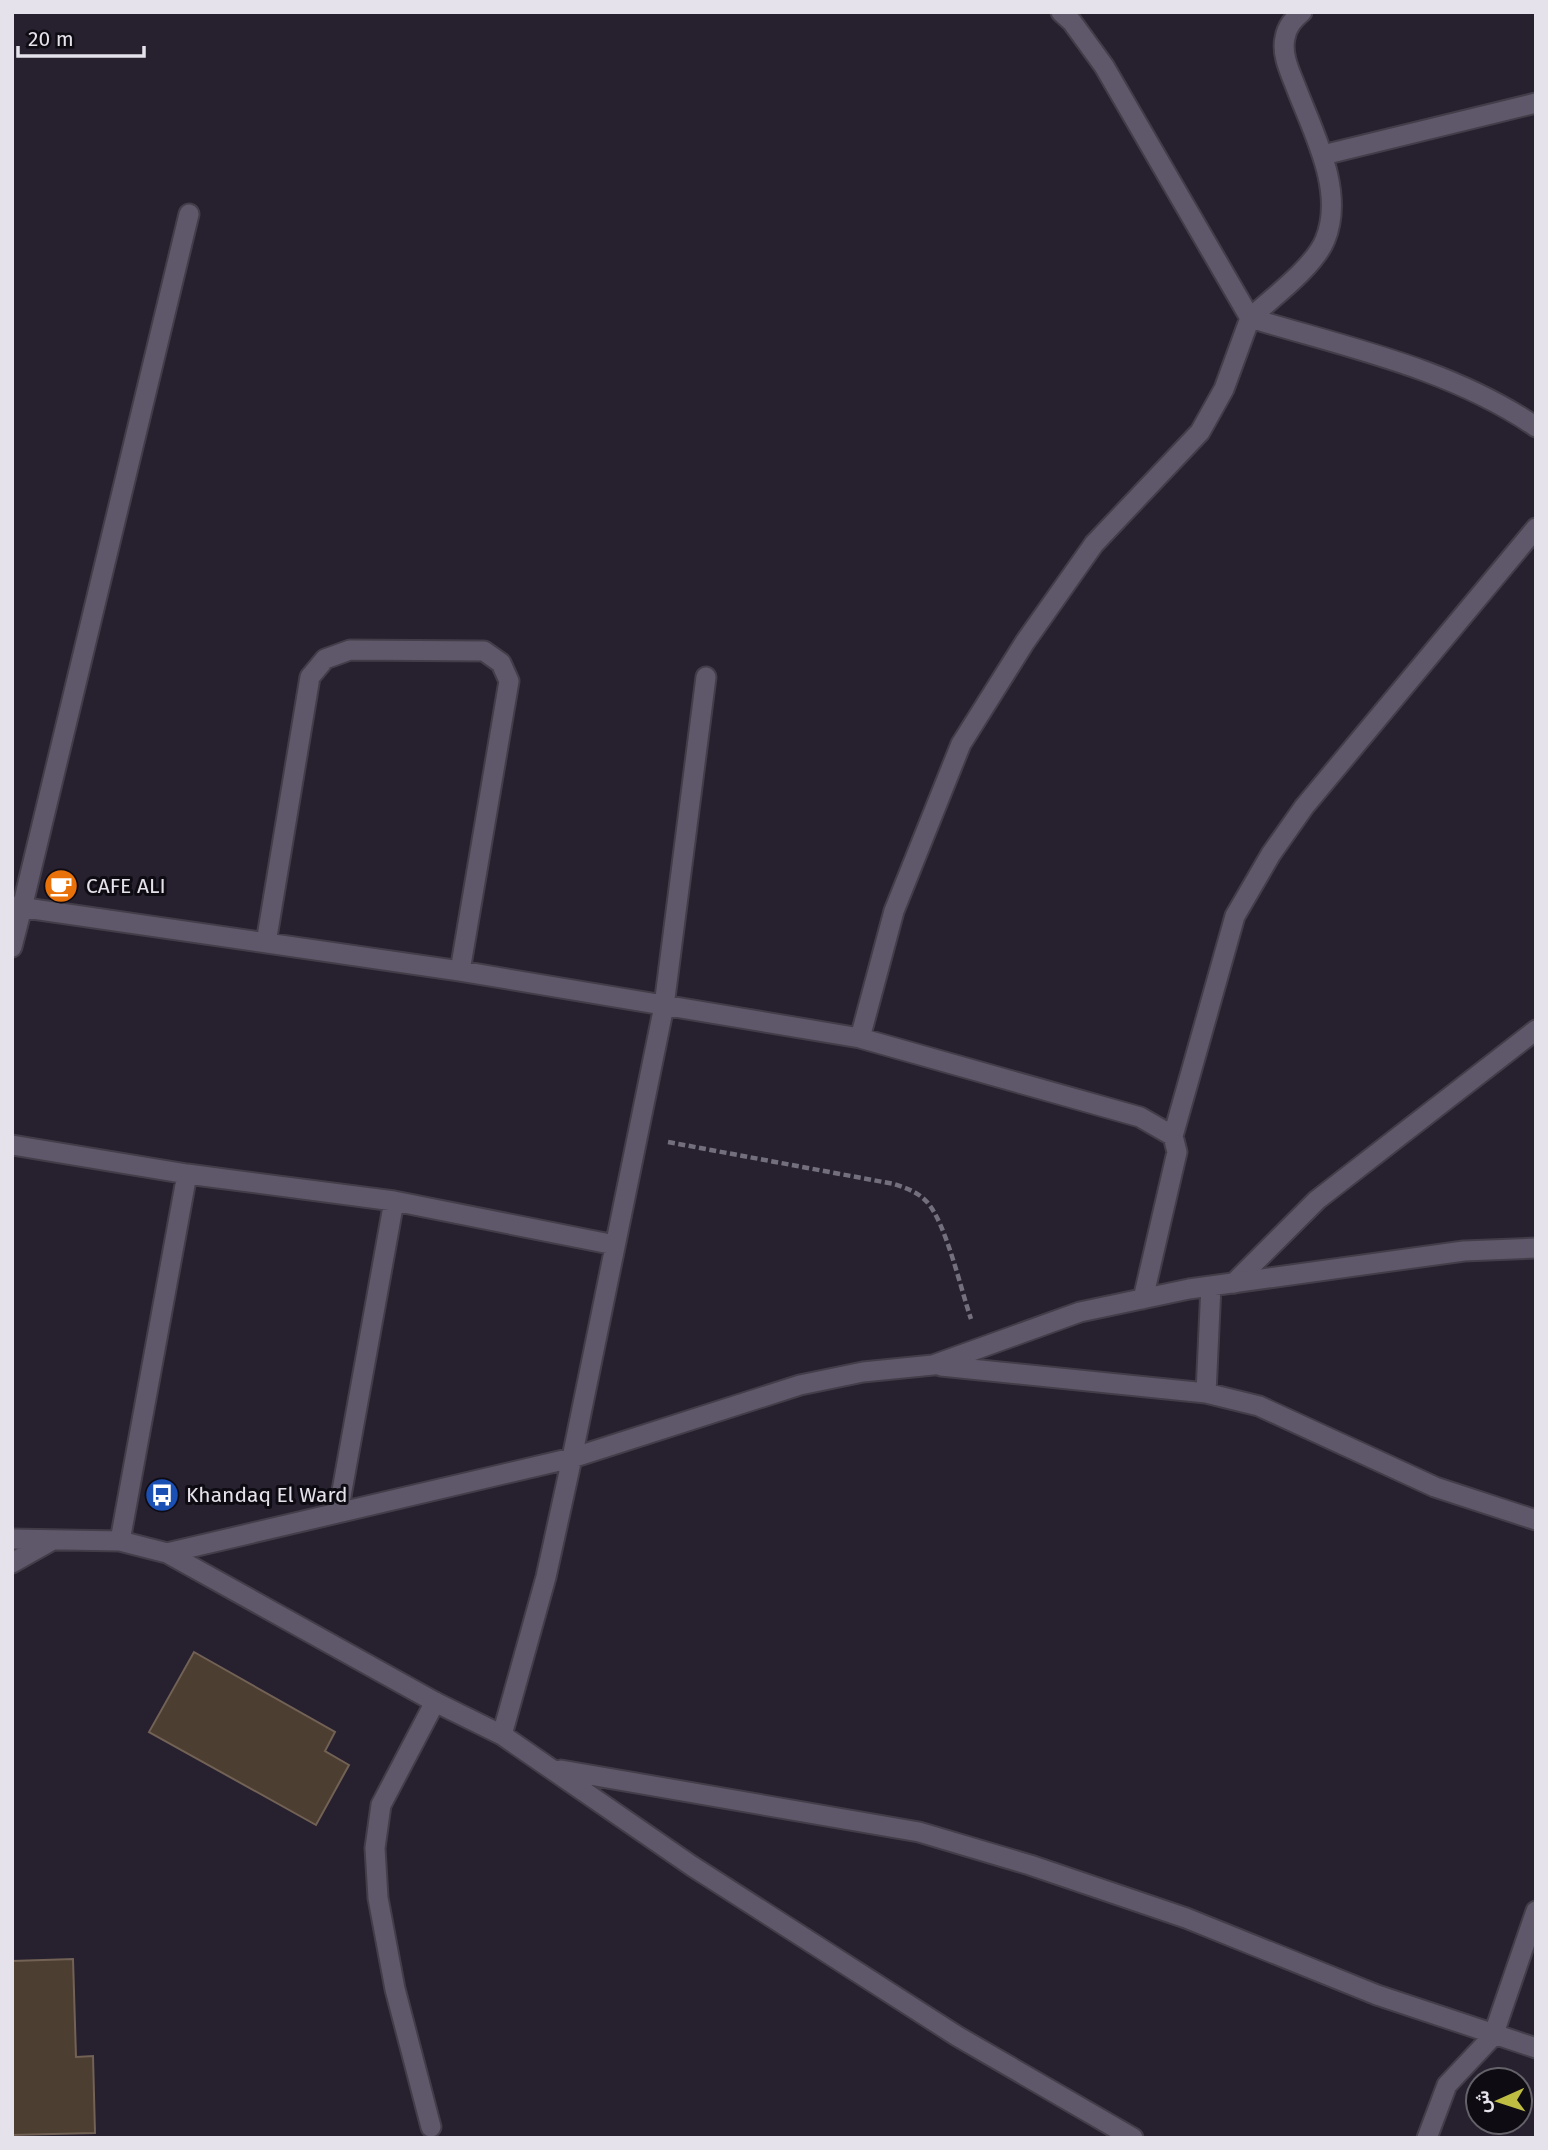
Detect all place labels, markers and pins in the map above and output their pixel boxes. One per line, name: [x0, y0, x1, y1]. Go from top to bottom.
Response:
cafe icon: CAFE ALI: [42, 867, 80, 905]
place label: CAFE ALI: [86, 873, 166, 899]
bus stop icon: Khandaq El Ward: [143, 1476, 181, 1514]
place label: Khandaq El Ward: [186, 1482, 348, 1508]

